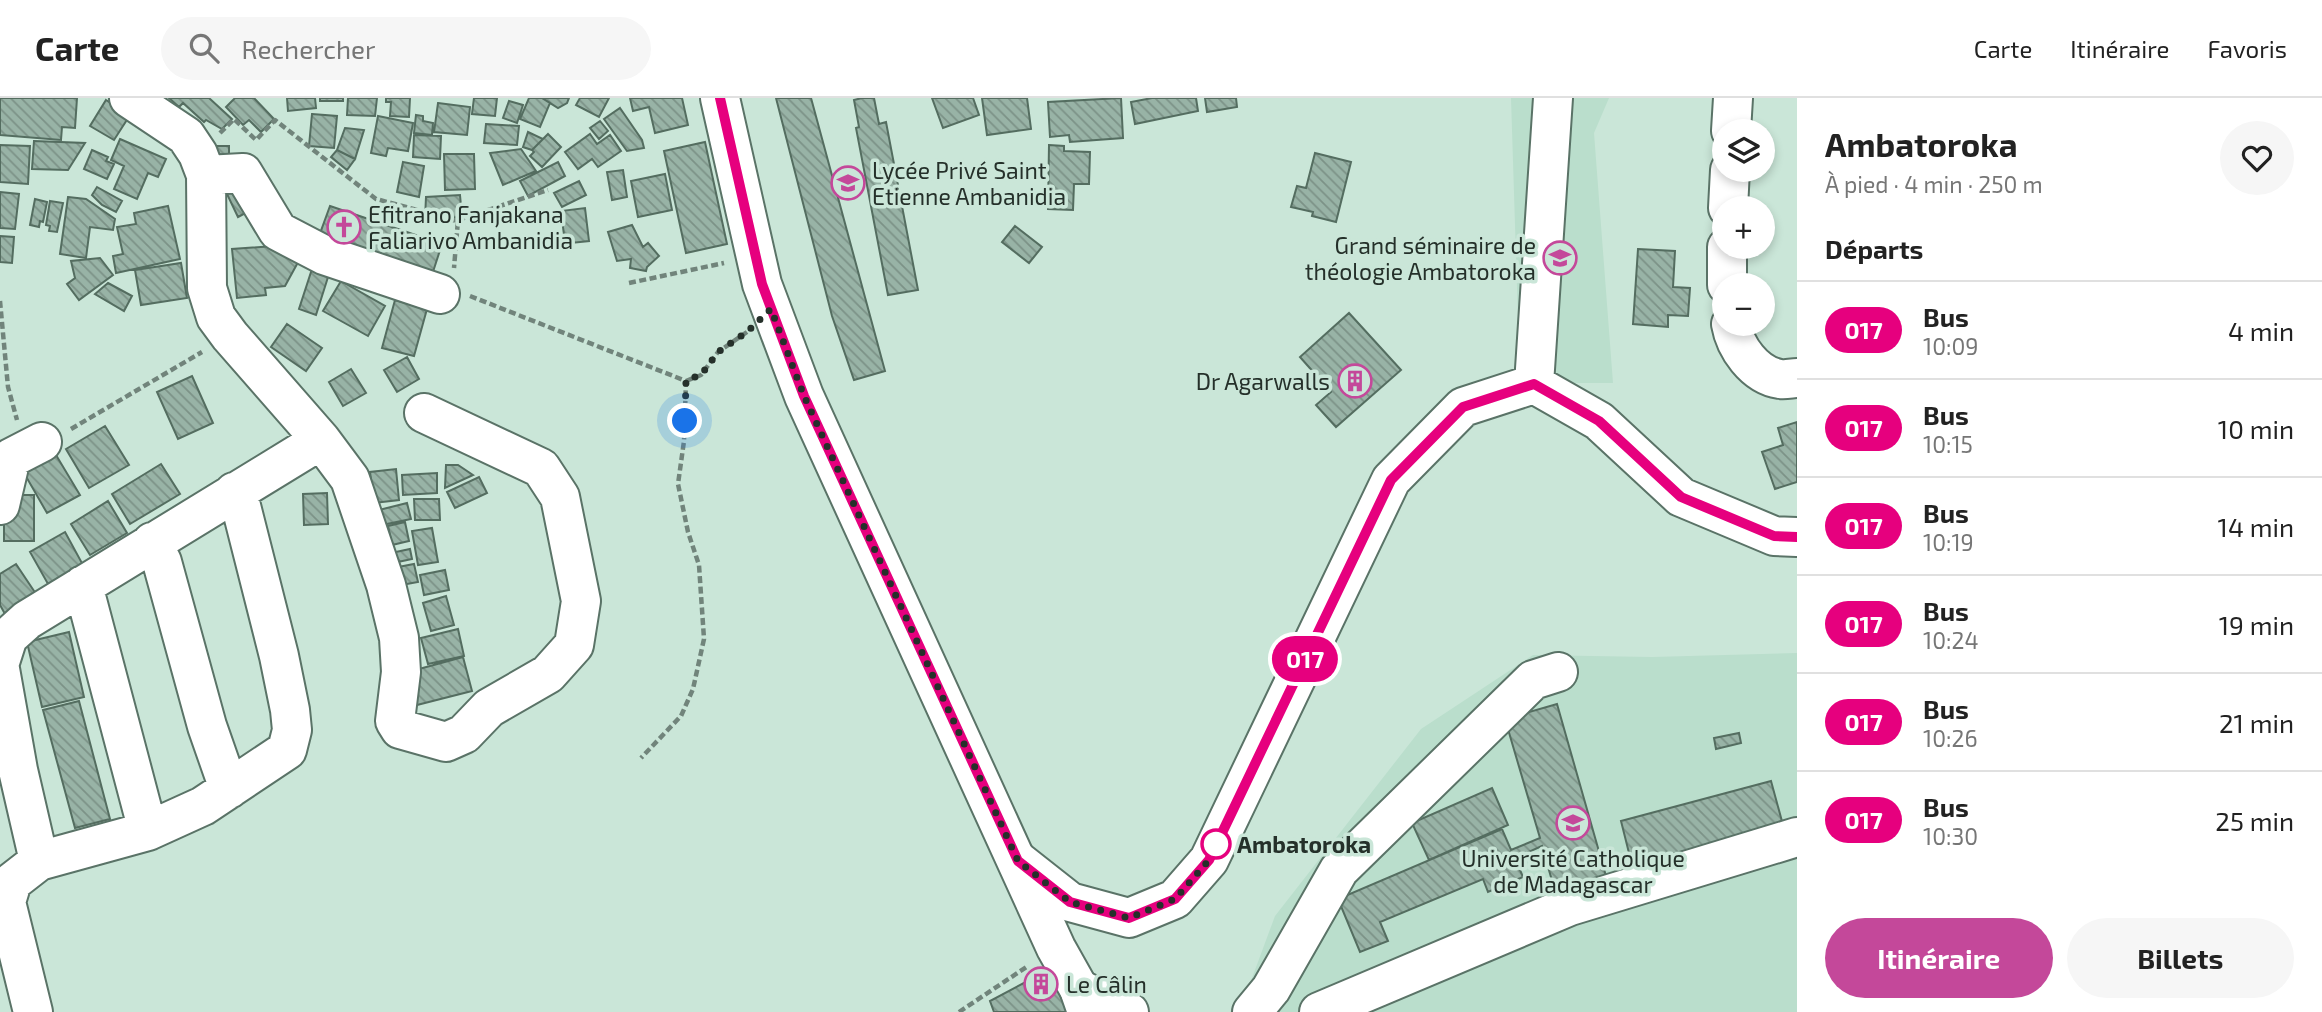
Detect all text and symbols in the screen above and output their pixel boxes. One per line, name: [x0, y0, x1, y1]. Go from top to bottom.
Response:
search box: [161, 17, 651, 80]
text: Carte: [35, 28, 119, 68]
icon: search: [185, 29, 223, 67]
text: Rechercher: [241, 33, 375, 64]
text: Carte: [1974, 34, 2032, 63]
text: Itinéraire: [2070, 34, 2169, 63]
text: Favoris: [2207, 34, 2287, 63]
map controls: [1712, 119, 1775, 336]
button: layers: [1712, 119, 1775, 182]
button: heart: [2220, 121, 2294, 195]
text: Ambatoroka: [1825, 124, 2018, 164]
place label: Lycée Privé Saint Etienne Ambanidia: [872, 156, 1066, 210]
school or university icon: Lycée Privé Saint Etienne Ambanidia: [829, 164, 867, 202]
text: À pied · 4 min · 250 m: [1825, 170, 2043, 198]
button: +: [1712, 196, 1775, 259]
place label: Efitrano Fanjakana Faliarivo Ambanidia: [368, 200, 573, 254]
church icon: Efitrano Fanjakana Faliarivo Ambanidia: [325, 208, 363, 246]
place label: Grand séminaire de théologie Ambatoroka: [1305, 231, 1536, 285]
text: Départs: [1825, 233, 1923, 264]
school or university icon: Grand séminaire de théologie Ambatoroka: [1541, 239, 1579, 277]
button: −: [1712, 273, 1775, 336]
text: Bus: [1923, 301, 1969, 332]
text: 017: [1844, 315, 1883, 344]
text: 4 min: [2228, 315, 2294, 346]
text: 10:09: [1923, 332, 1978, 360]
building icon: Dr Agarwalls: [1336, 362, 1374, 400]
place label: Dr Agarwalls: [1196, 367, 1330, 395]
text: Bus: [1923, 399, 1969, 430]
your location: [667, 403, 702, 438]
text: 017: [1844, 413, 1883, 442]
text: 10 min: [2218, 413, 2294, 444]
text: 10:15: [1923, 430, 1973, 458]
text: Bus: [1923, 497, 1969, 528]
text: 017: [1844, 511, 1883, 540]
text: 14 min: [2218, 511, 2294, 542]
text: 10:19: [1923, 528, 1974, 556]
text: Bus: [1923, 595, 1969, 626]
text: 017: [1844, 609, 1883, 638]
text: 19 min: [2219, 609, 2294, 640]
text: 10:24: [1923, 626, 1979, 654]
line badge: 017: [1265, 636, 1345, 682]
text: 017: [1286, 644, 1324, 673]
text: Bus: [1923, 693, 1969, 724]
text: 017: [1844, 707, 1883, 736]
text: 21 min: [2219, 707, 2294, 738]
text: 10:26: [1923, 724, 1978, 752]
text: Bus: [1923, 791, 1969, 822]
school or university icon: Université Catholique de Madagascar: [1554, 804, 1592, 842]
text: 017: [1844, 805, 1883, 834]
text: 25 min: [2215, 805, 2294, 836]
text: 10:30: [1923, 822, 1978, 850]
marker: Ambatoroka: [1201, 829, 1231, 859]
place label: Ambatoroka: [1237, 830, 1371, 858]
place label: Université Catholique de Madagascar: [1461, 844, 1685, 898]
button: Itinéraire: [1825, 918, 2053, 998]
button: Billets: [2067, 918, 2294, 998]
building icon: Le Câlin: [1022, 965, 1060, 1003]
place label: Le Câlin: [1066, 970, 1147, 998]

